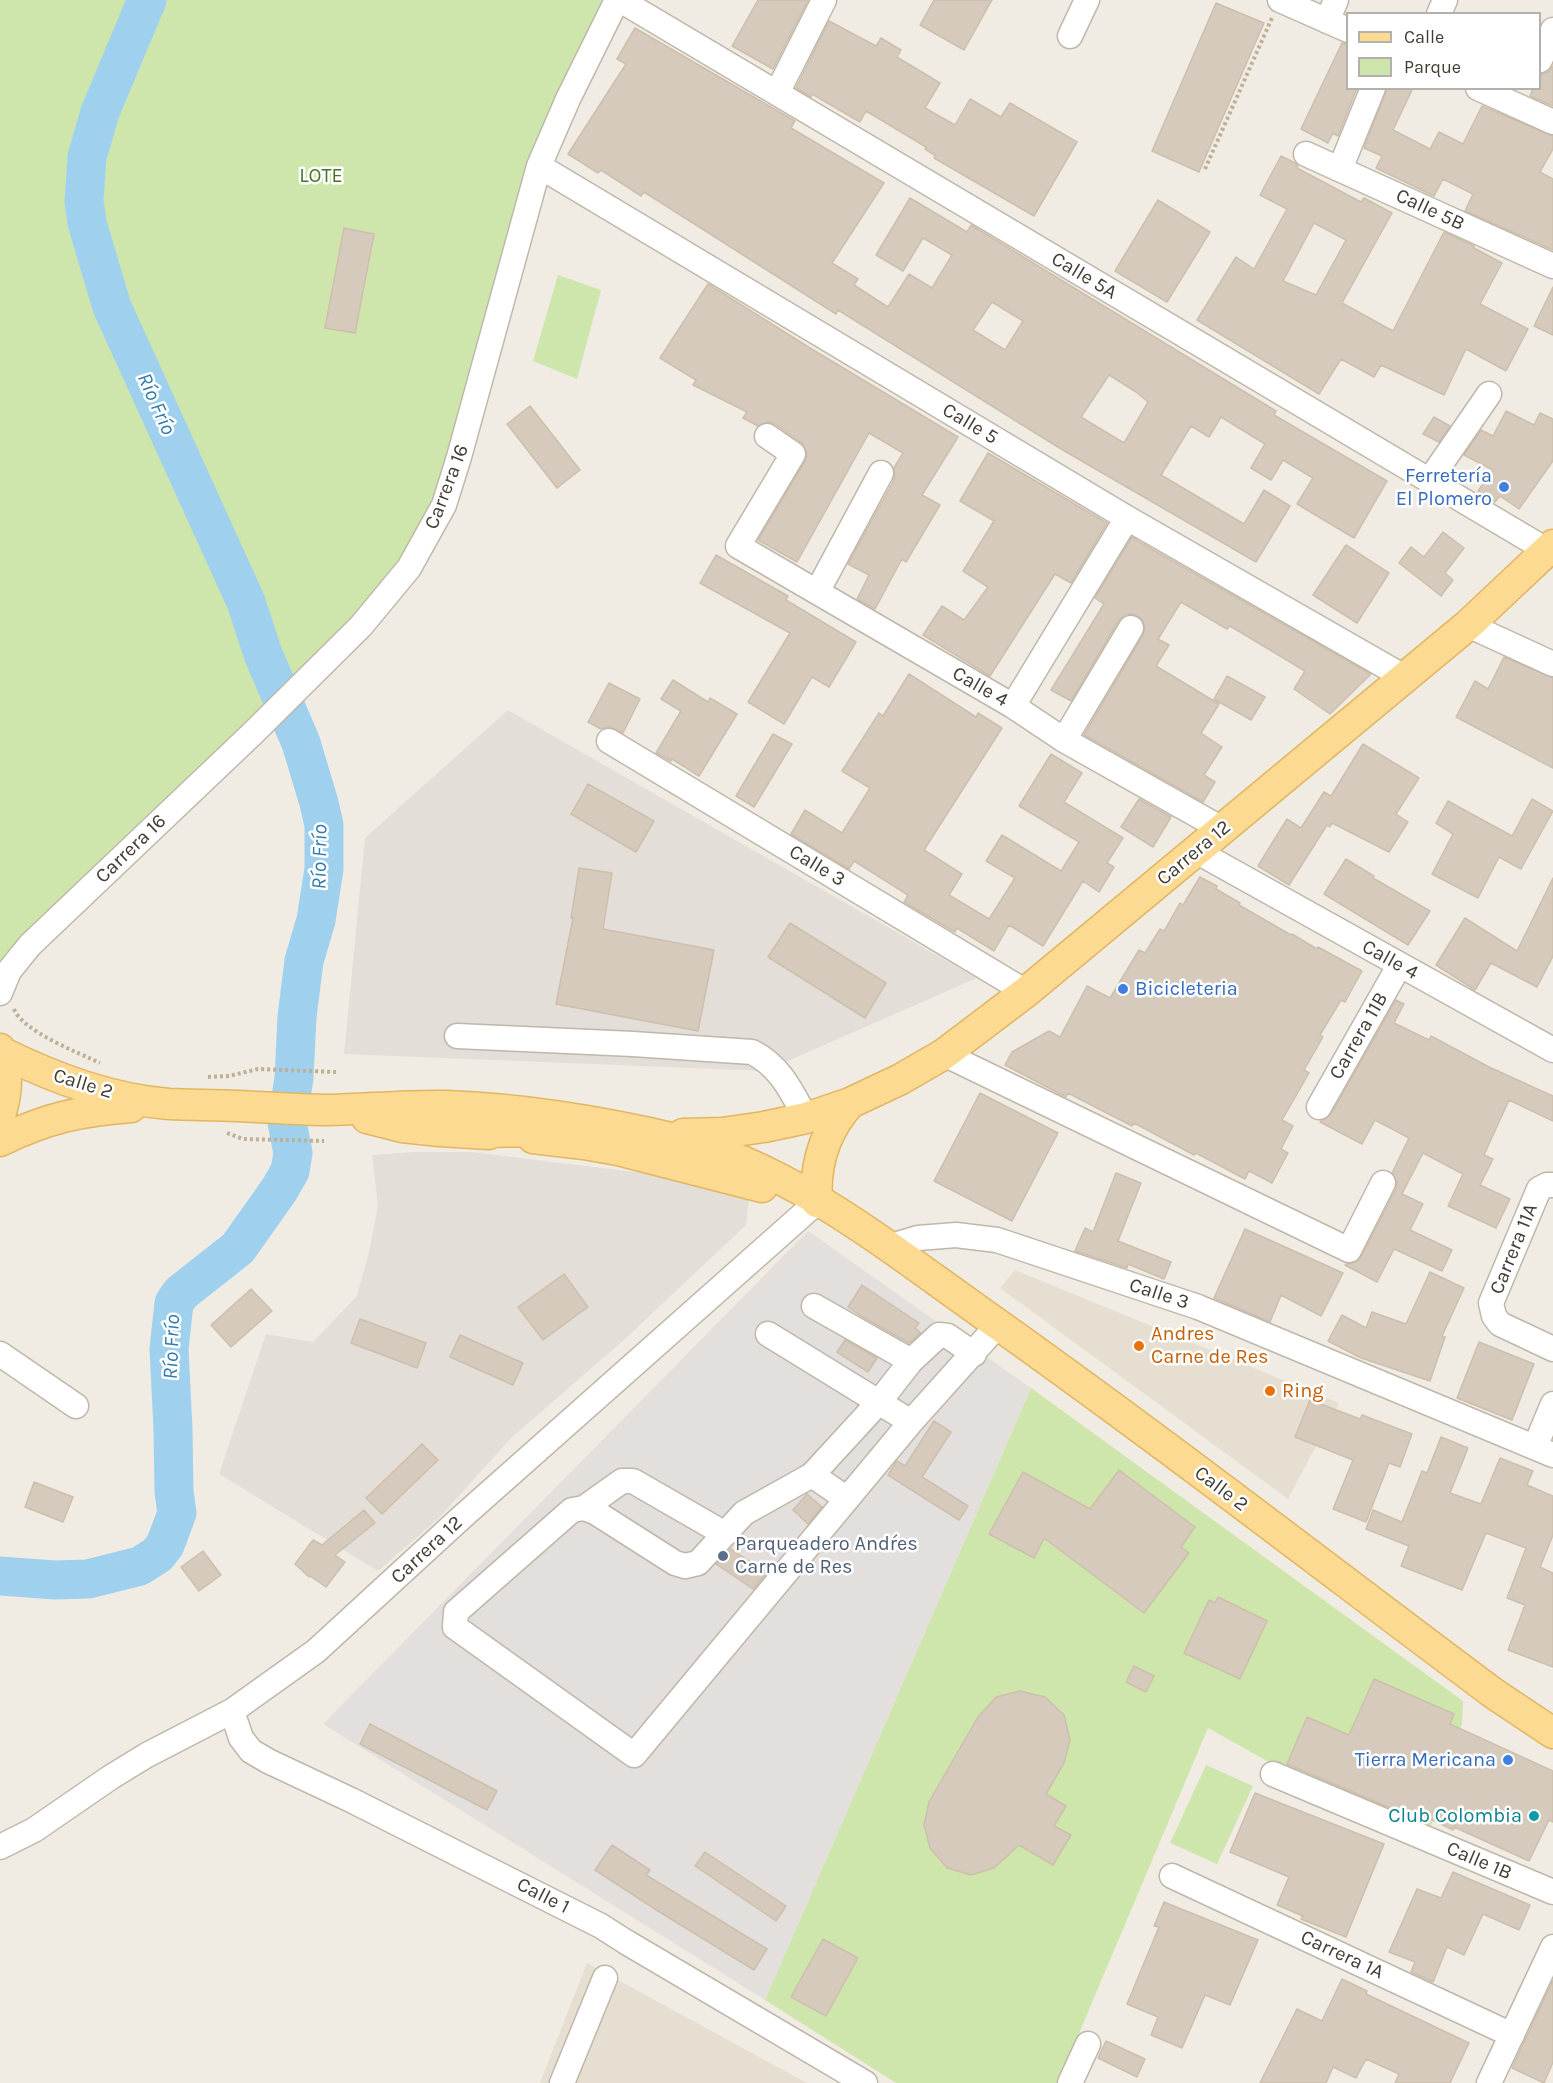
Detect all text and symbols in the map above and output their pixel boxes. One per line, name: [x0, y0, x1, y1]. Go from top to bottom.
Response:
legend: [1346, 12, 1541, 90]
text: Calle: [1404, 26, 1444, 48]
text: Parque: [1404, 56, 1461, 78]
park label: LOTE: [299, 164, 343, 188]
street label: Calle 5B: [1392, 184, 1468, 236]
street label: Calle 5A: [1047, 247, 1121, 305]
water label: Río Frío: [131, 369, 181, 439]
street label: Calle 5: [938, 398, 1002, 450]
street label: Carrera 16: [420, 441, 474, 533]
place label: Ferretería El Plomero: [1396, 464, 1492, 511]
marker: Ferretería El Plomero: [1497, 480, 1511, 494]
street label: Calle 4: [948, 661, 1012, 713]
street label: Carrera 16: [91, 809, 171, 889]
street label: Carrera 12: [1152, 815, 1236, 891]
water label: Río Frío: [307, 824, 333, 890]
street label: Calle 3: [785, 840, 849, 892]
street label: Calle 4: [1358, 935, 1422, 985]
place label: Bicicleteria: [1135, 977, 1238, 1001]
marker: Bicicleteria: [1116, 982, 1130, 996]
street label: Carrera 11B: [1324, 988, 1394, 1084]
street label: Calle 2: [50, 1064, 116, 1104]
street label: Carrera 11A: [1485, 1200, 1543, 1298]
street label: Calle 3: [1126, 1273, 1192, 1315]
water label: Río Frío: [158, 1314, 186, 1380]
place label: Andres Carne de Res: [1151, 1322, 1268, 1369]
marker: Andres Carne de Res: [1132, 1339, 1146, 1353]
place label: Ring: [1282, 1379, 1324, 1403]
marker: Ring: [1263, 1384, 1277, 1398]
street label: Calle 2: [1189, 1461, 1253, 1517]
street label: Carrera 12: [386, 1511, 468, 1589]
place label: Parqueadero Andŕes Carne de Res: [735, 1532, 918, 1579]
marker: Parqueadero Andŕes Carne de Res: [716, 1549, 730, 1563]
place label: Tierra Mericana: [1355, 1748, 1496, 1772]
marker: Tierra Mericana: [1501, 1753, 1515, 1767]
place label: Club Colombia: [1388, 1804, 1522, 1828]
marker: Club Colombia: [1527, 1809, 1541, 1823]
street label: Calle 1B: [1443, 1837, 1515, 1885]
street label: Calle 1: [513, 1873, 573, 1919]
street label: Carrera 1A: [1297, 1925, 1387, 1985]

